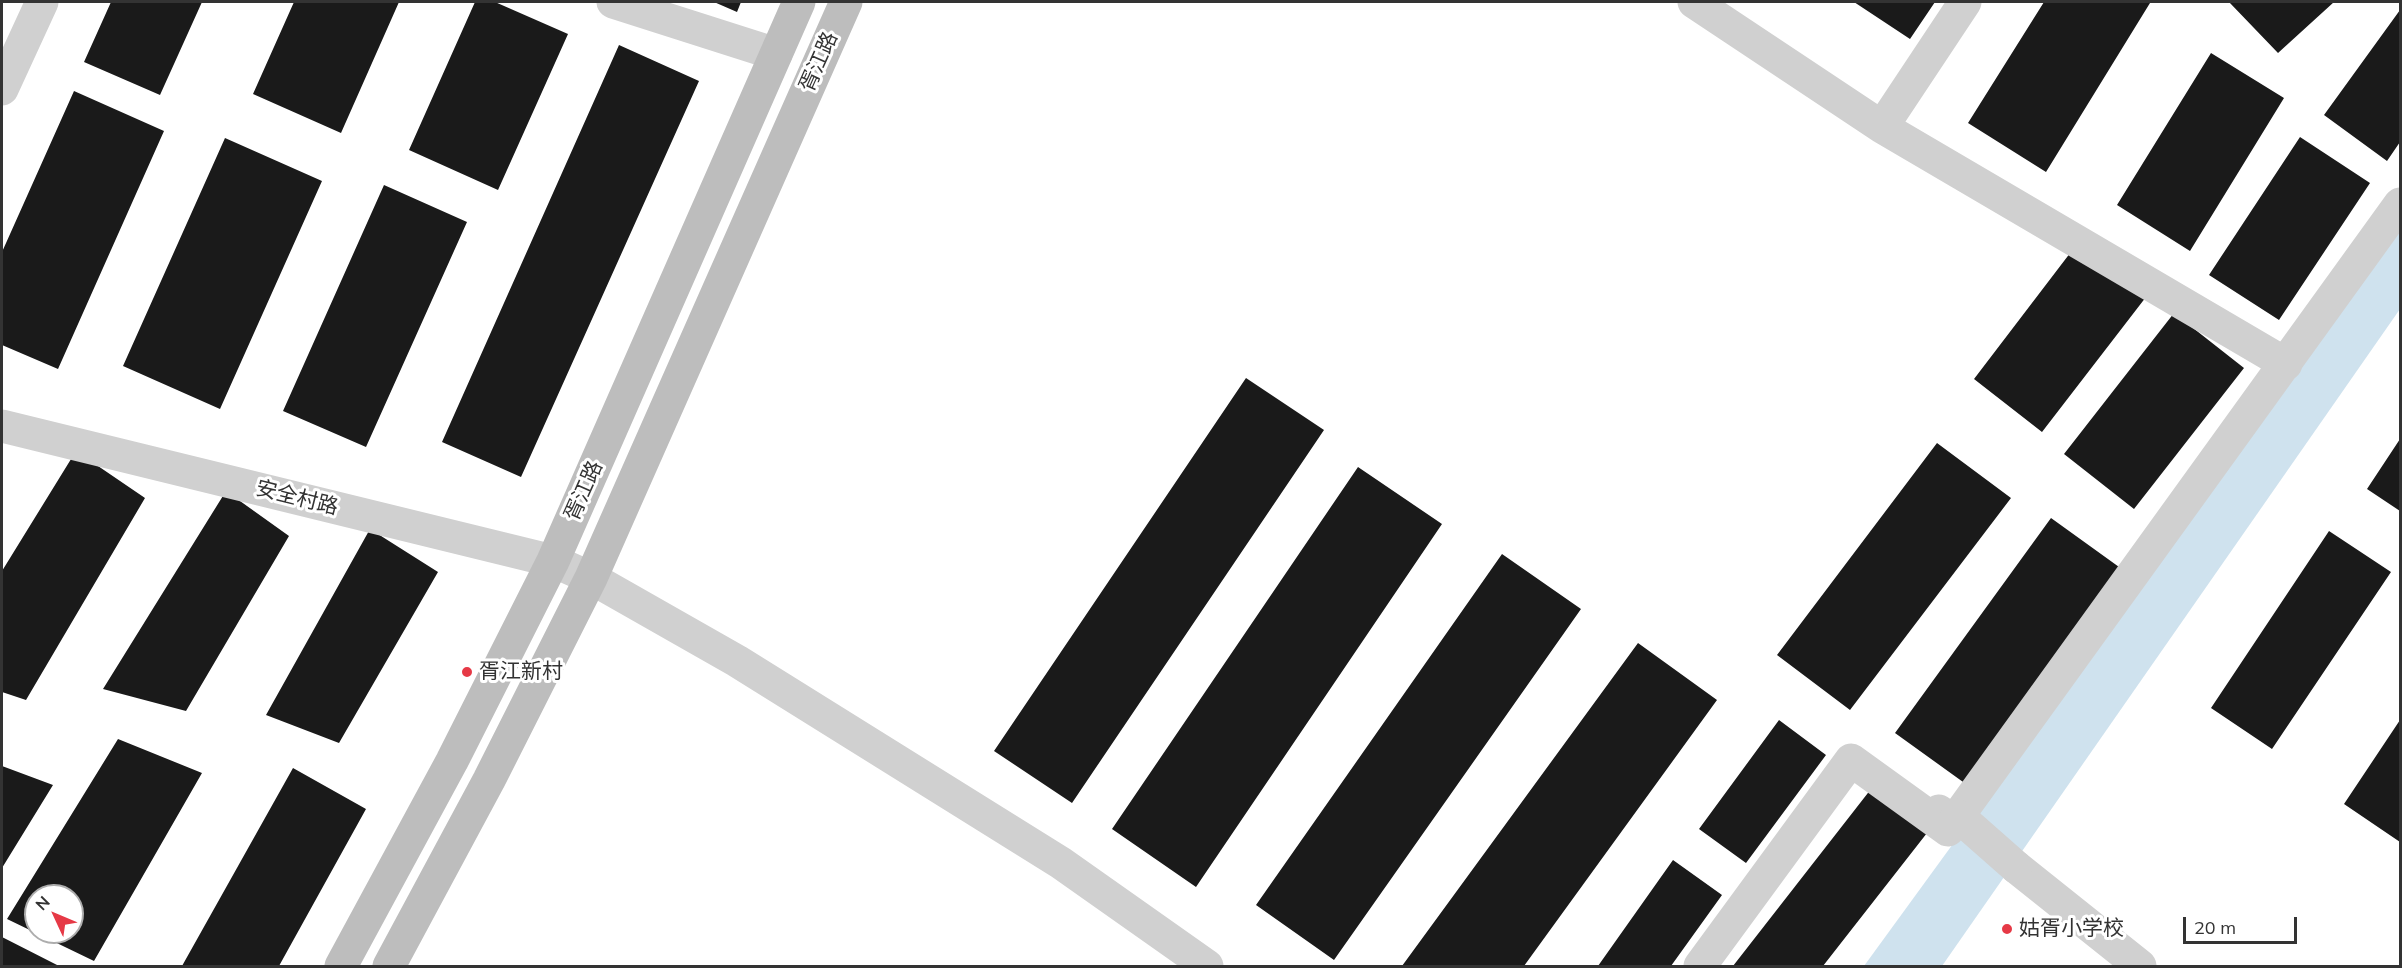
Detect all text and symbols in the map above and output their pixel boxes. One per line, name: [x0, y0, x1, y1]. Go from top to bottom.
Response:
street label: 胥江路: [795, 28, 843, 96]
street label: 胥江路: [560, 457, 608, 525]
street label: 安全村路: [253, 476, 341, 520]
place label: 胥江新村: [479, 659, 563, 685]
marker: 胥江新村: [460, 665, 474, 679]
north arrow: [24, 884, 84, 944]
text: N: [31, 892, 54, 914]
scale bar: [2186, 905, 2300, 943]
place label: 姑胥小学校: [2019, 916, 2124, 942]
text: 20 m: [2194, 916, 2236, 939]
marker: 姑胥小学校: [2000, 922, 2014, 936]

